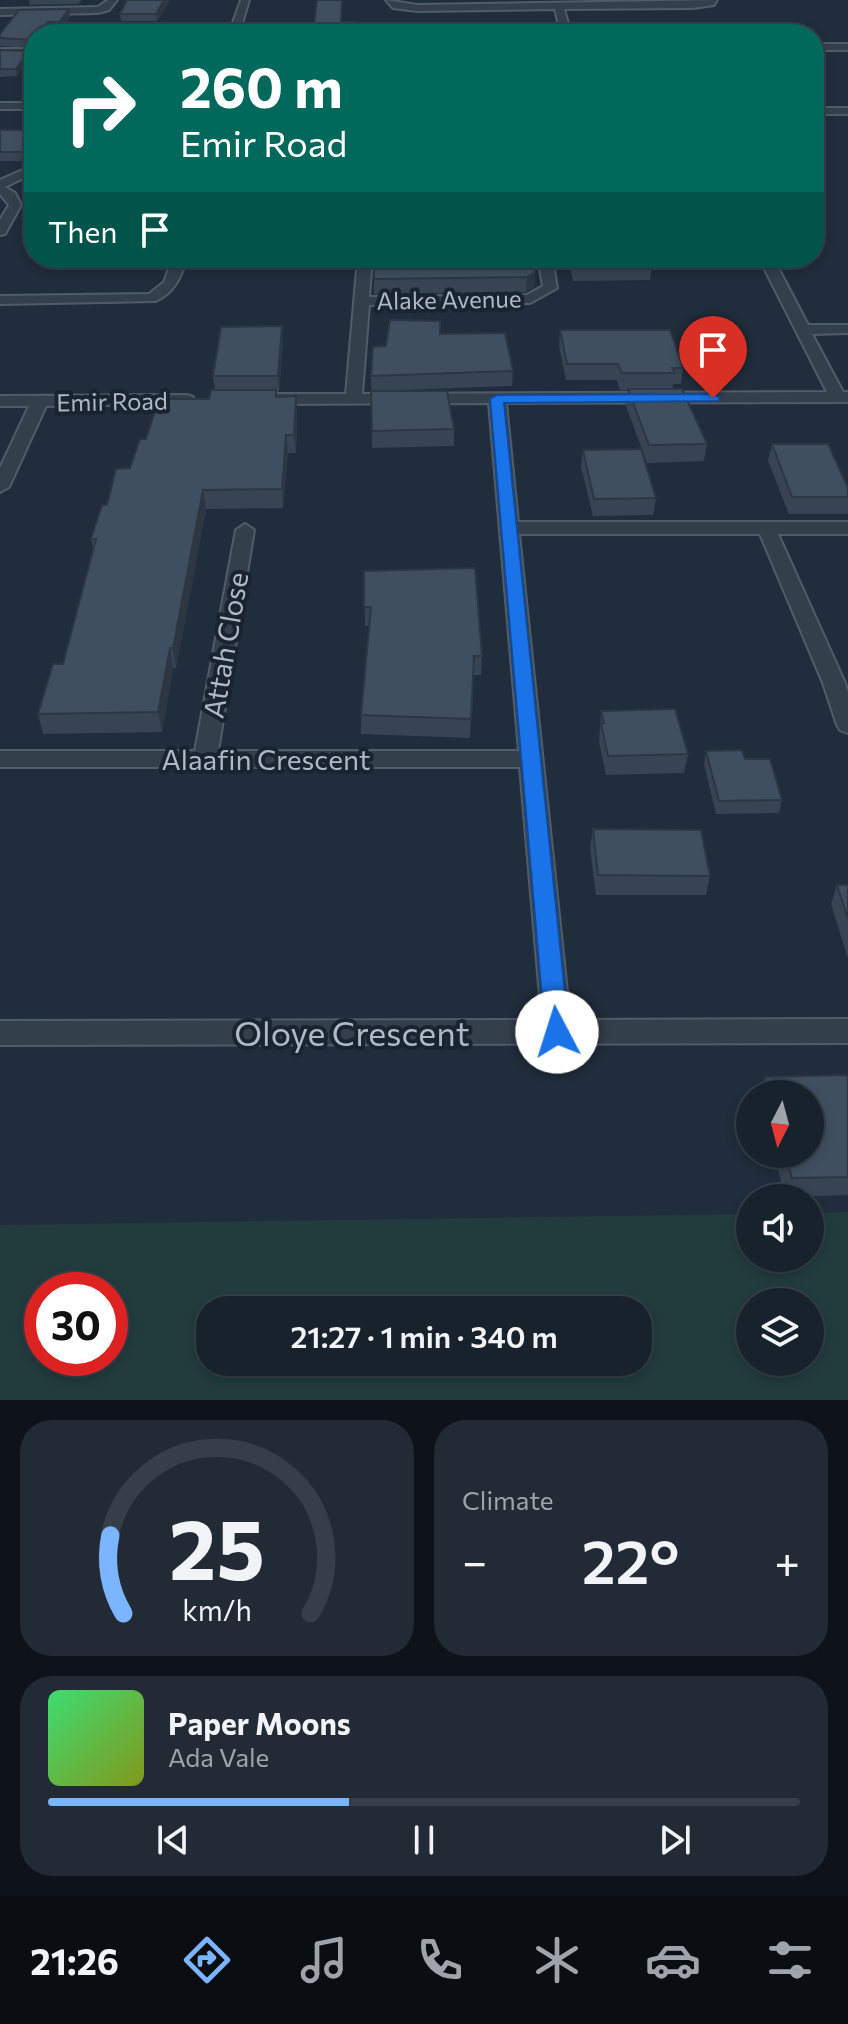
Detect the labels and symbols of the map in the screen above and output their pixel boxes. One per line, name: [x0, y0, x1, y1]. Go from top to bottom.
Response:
street label: Alake Avenue: [376, 283, 522, 315]
pin: [679, 316, 747, 398]
street label: Emir Road: [56, 386, 168, 416]
street label: Attah Close: [195, 569, 255, 721]
street label: Alaafin Crescent: [162, 742, 370, 776]
position arrow: [515, 990, 599, 1074]
street label: Oloye Crescent: [234, 1011, 470, 1053]
north arrow: [736, 1080, 824, 1168]
speed limit sign: 30: [24, 1272, 128, 1376]

